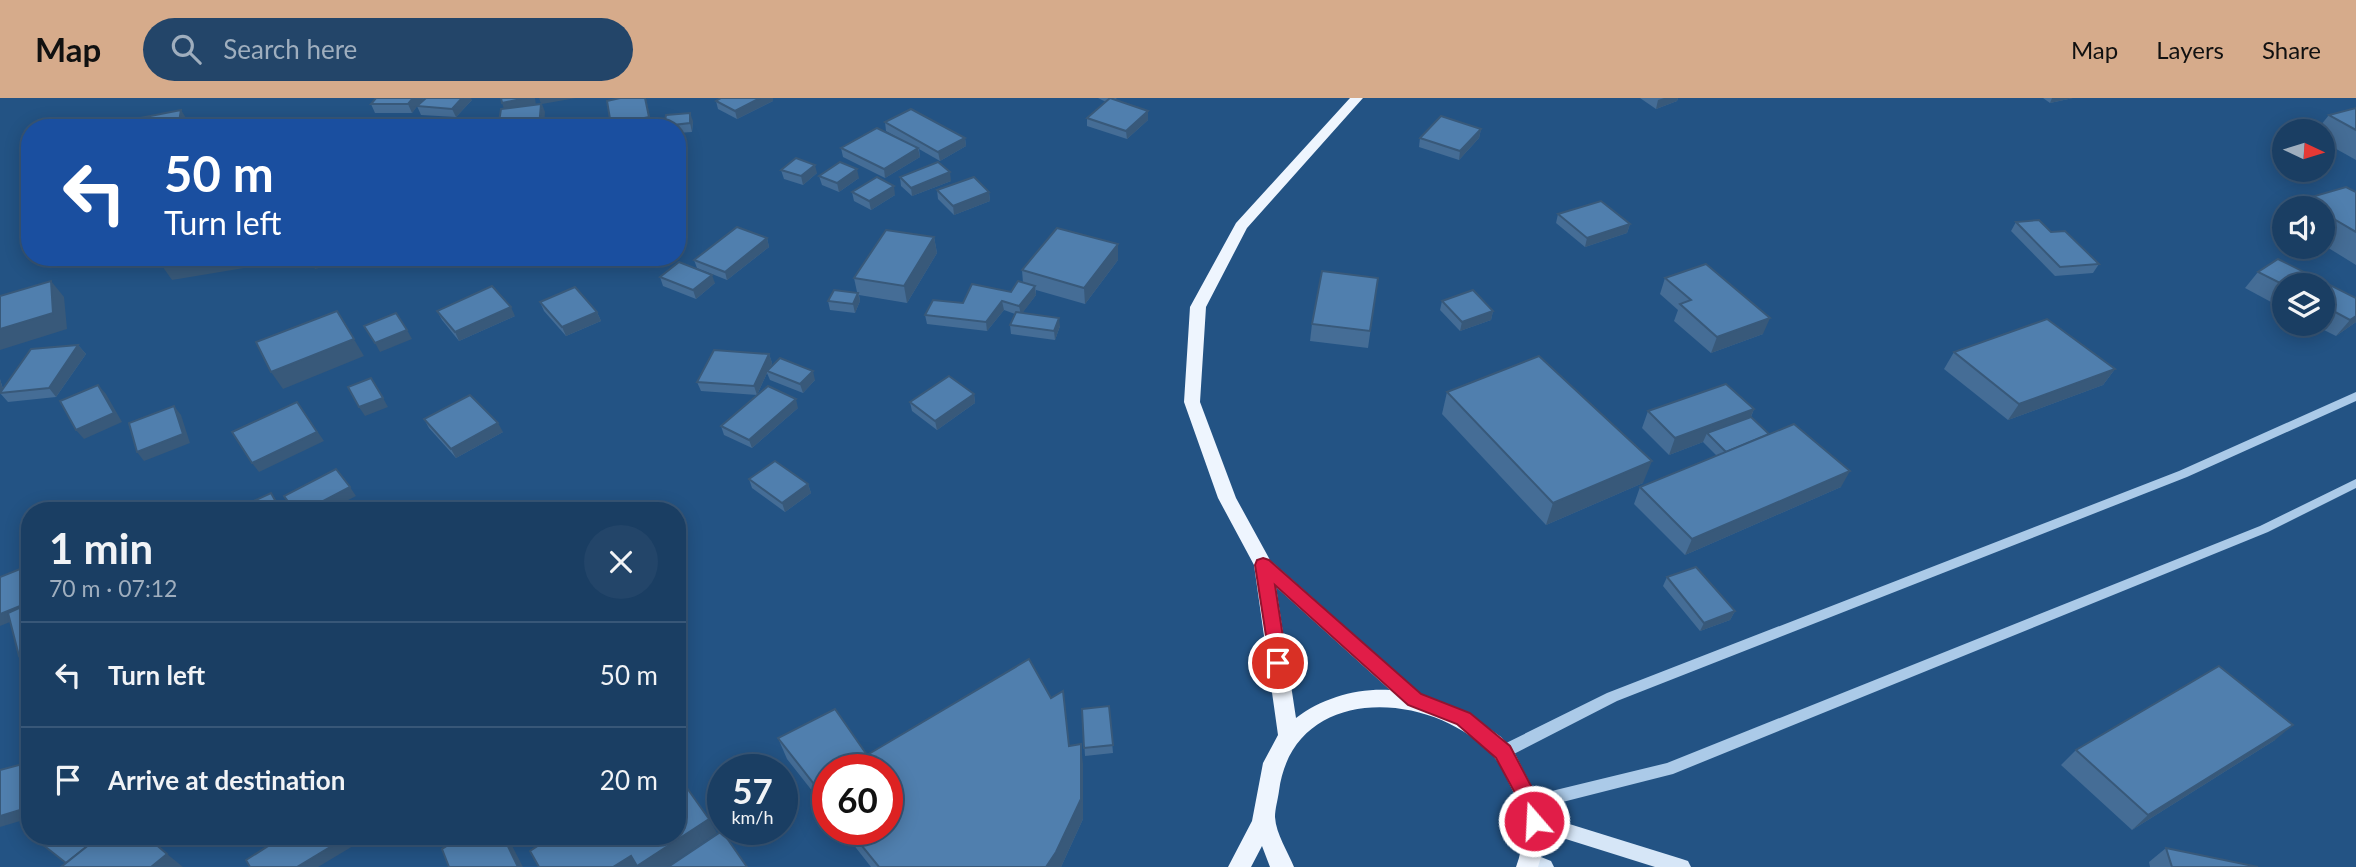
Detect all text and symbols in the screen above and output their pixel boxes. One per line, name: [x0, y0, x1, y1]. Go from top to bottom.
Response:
search box: [143, 18, 633, 81]
text: Map: [35, 29, 101, 69]
icon: search: [167, 30, 205, 68]
text: Search here: [223, 33, 357, 65]
text: Map: [2071, 35, 2118, 64]
text: Layers: [2156, 35, 2224, 64]
text: Share: [2262, 35, 2321, 64]
north arrow: [2272, 119, 2334, 182]
map controls: [2272, 119, 2335, 336]
text: 50 m: [164, 144, 274, 202]
icon: left: [49, 147, 140, 238]
button: sound: [2272, 196, 2335, 259]
text: Turn left: [164, 203, 281, 242]
button: layers: [2272, 273, 2335, 336]
text: 1 min: [49, 523, 153, 573]
button: close: [584, 525, 658, 599]
text: 70 m · 07:12: [49, 574, 177, 602]
pin: [1248, 633, 1308, 693]
icon: arrive: [1259, 644, 1297, 682]
icon: left: [49, 656, 87, 694]
text: Turn left: [108, 659, 205, 691]
text: 50 m: [600, 659, 658, 691]
speed limit sign: 60: [812, 754, 903, 845]
icon: arrive: [49, 761, 87, 799]
text: Arrive at destination: [108, 764, 345, 796]
text: 20 m: [600, 764, 658, 796]
text: 57: [732, 769, 773, 811]
position arrow: [1497, 784, 1571, 858]
text: km/h: [731, 806, 774, 828]

